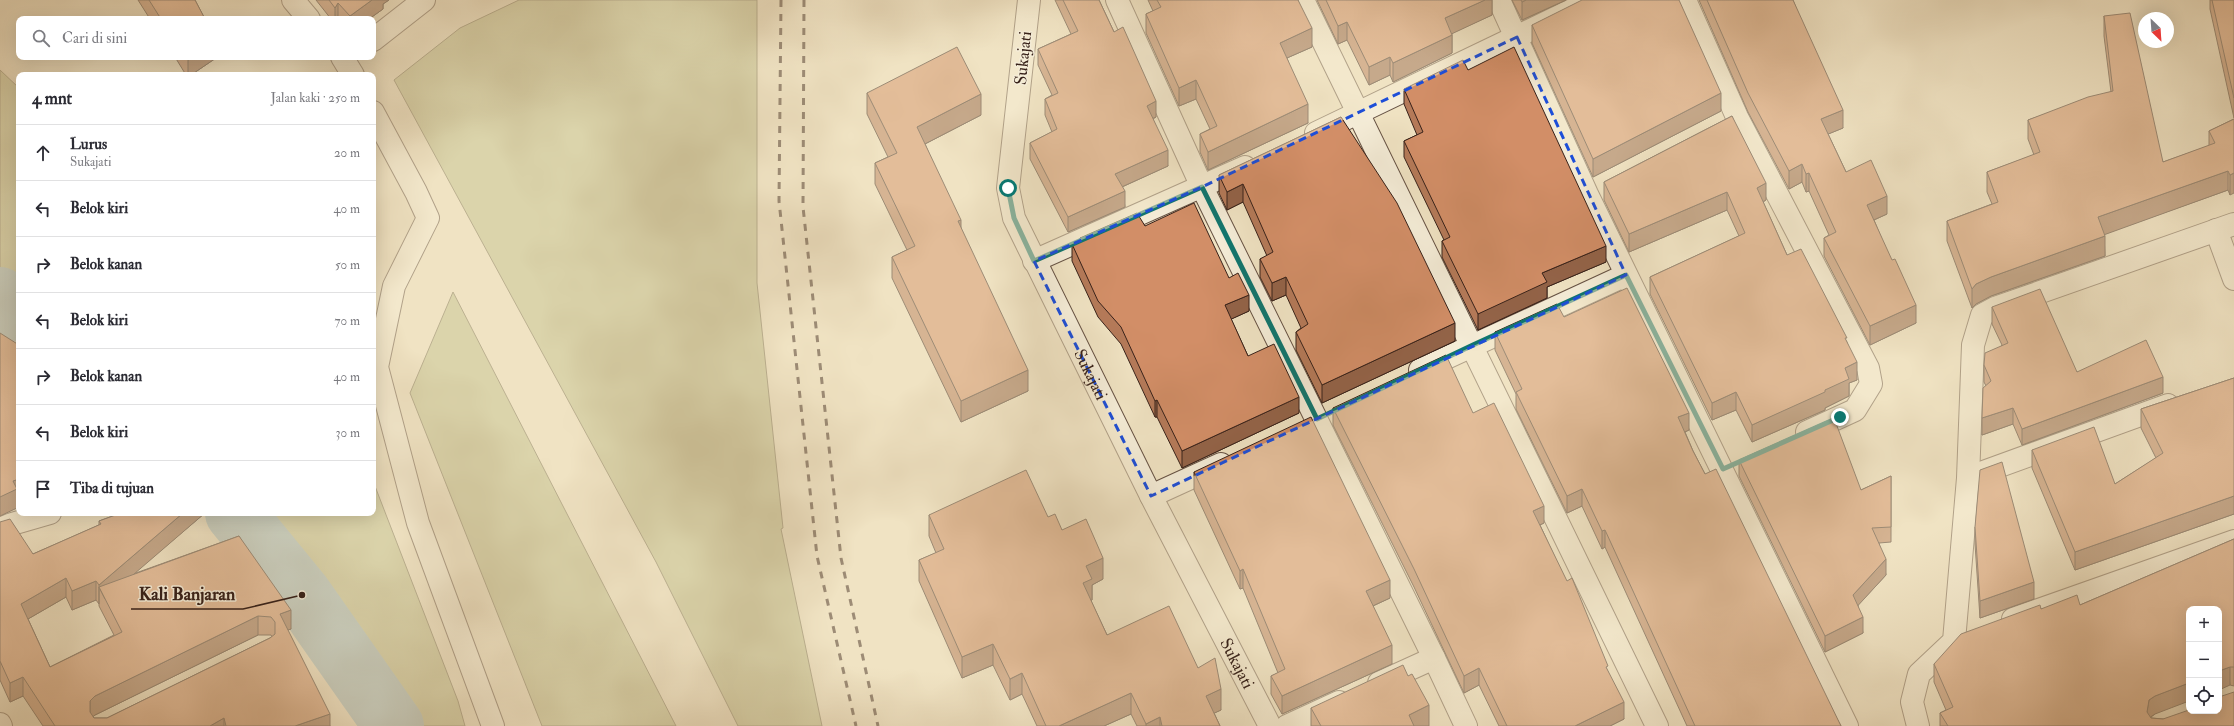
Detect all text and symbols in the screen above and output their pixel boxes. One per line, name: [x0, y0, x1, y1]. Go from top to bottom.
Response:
north arrow: [2138, 12, 2174, 48]
search box: [16, 16, 376, 60]
icon: search: [30, 27, 52, 49]
text: Cari di sini: [62, 29, 127, 48]
street label: Sukajati: [1010, 30, 1036, 86]
text: 4 mnt: [32, 88, 72, 109]
text: Jalan kaki · 250 m: [271, 90, 360, 106]
text: Lurus: [70, 135, 107, 154]
icon: ahead: [32, 142, 54, 164]
text: 20 m: [334, 145, 360, 161]
text: Sukajati: [70, 154, 111, 170]
route start: [999, 179, 1017, 197]
icon: left: [32, 198, 54, 220]
text: Belok kiri: [70, 199, 128, 218]
text: 40 m: [334, 201, 360, 217]
icon: right: [32, 254, 54, 276]
text: Belok kanan: [70, 255, 142, 274]
text: 50 m: [335, 257, 360, 273]
icon: left: [32, 310, 54, 332]
text: Belok kiri: [70, 311, 128, 330]
text: 70 m: [335, 313, 360, 329]
street label: Sukajati: [1070, 345, 1113, 404]
icon: right: [32, 366, 54, 388]
text: Belok kanan: [70, 367, 142, 386]
text: 40 m: [334, 369, 360, 385]
route end: [1831, 408, 1849, 426]
icon: left: [32, 422, 54, 444]
text: Belok kiri: [70, 423, 128, 442]
text: 30 m: [336, 425, 360, 441]
icon: arrive: [32, 478, 54, 500]
text: Tiba di tujuan: [70, 479, 154, 498]
callout: Kali Banjaran: [131, 579, 243, 609]
text: Kali Banjaran: [139, 583, 236, 606]
map controls: [2186, 606, 2222, 714]
button: +: [2186, 606, 2222, 642]
street label: Sukajati: [1216, 634, 1260, 693]
button: −: [2186, 642, 2222, 678]
button: locate: [2186, 678, 2222, 714]

